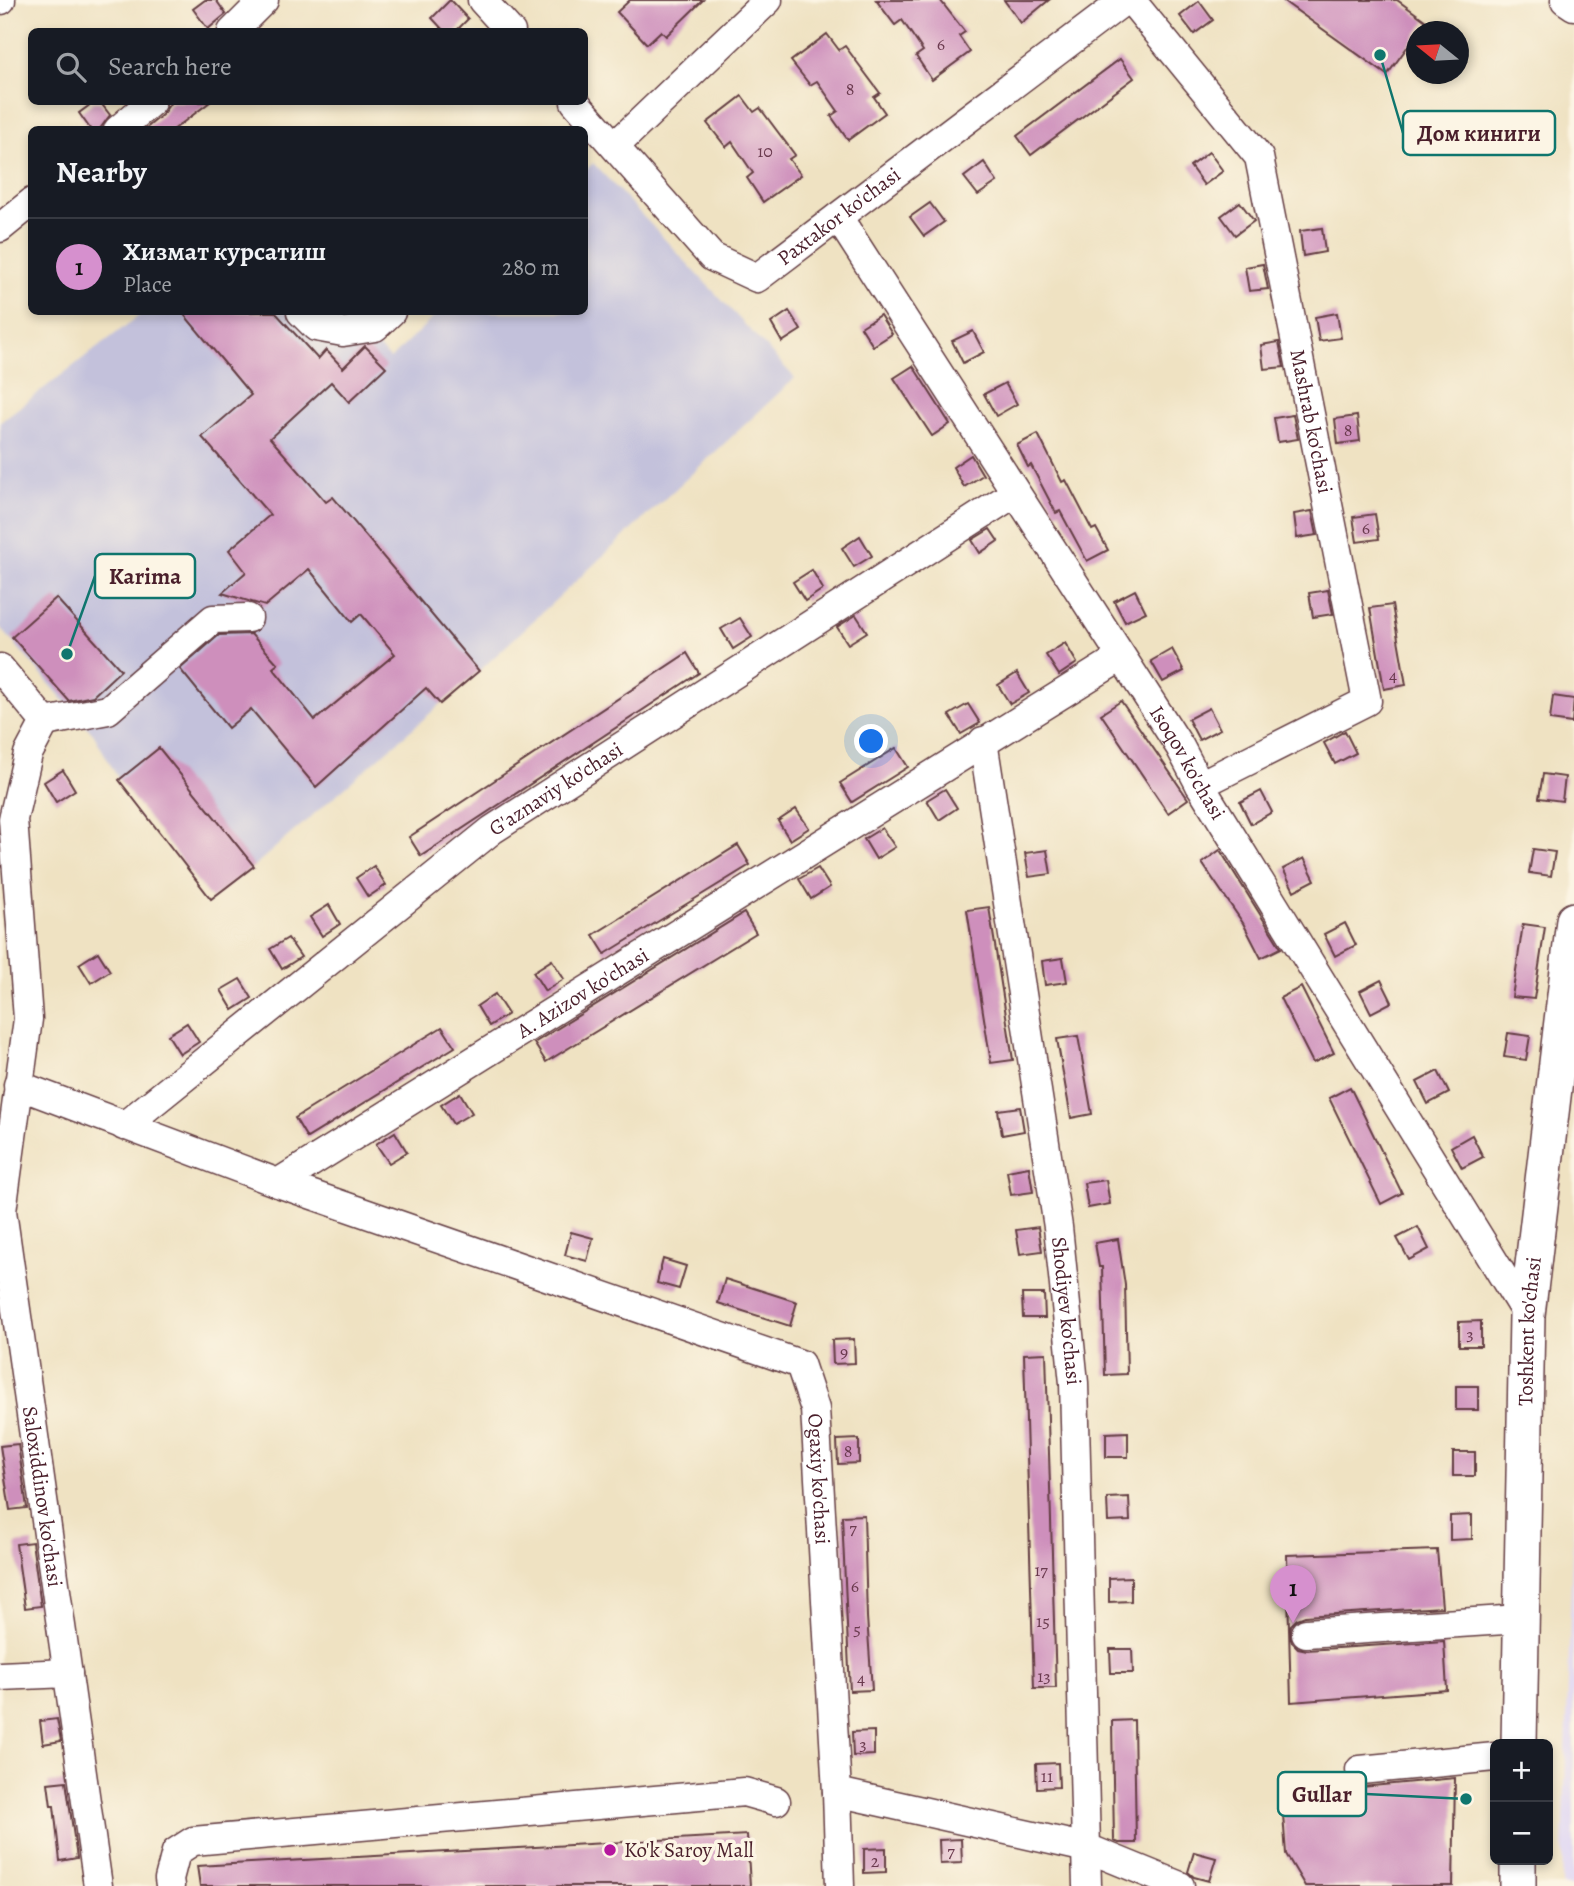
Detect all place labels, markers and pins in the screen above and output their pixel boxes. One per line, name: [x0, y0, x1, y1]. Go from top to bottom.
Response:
callout: Дом киниги: [1403, 111, 1555, 155]
callout: Karima: [95, 554, 195, 598]
pin: 1: [1270, 1565, 1316, 1623]
callout: Gullar: [1278, 1772, 1366, 1816]
place label: Ko'k Saroy Mall: [624, 1836, 754, 1864]
marker: Ko'k Saroy Mall: [602, 1842, 618, 1858]

